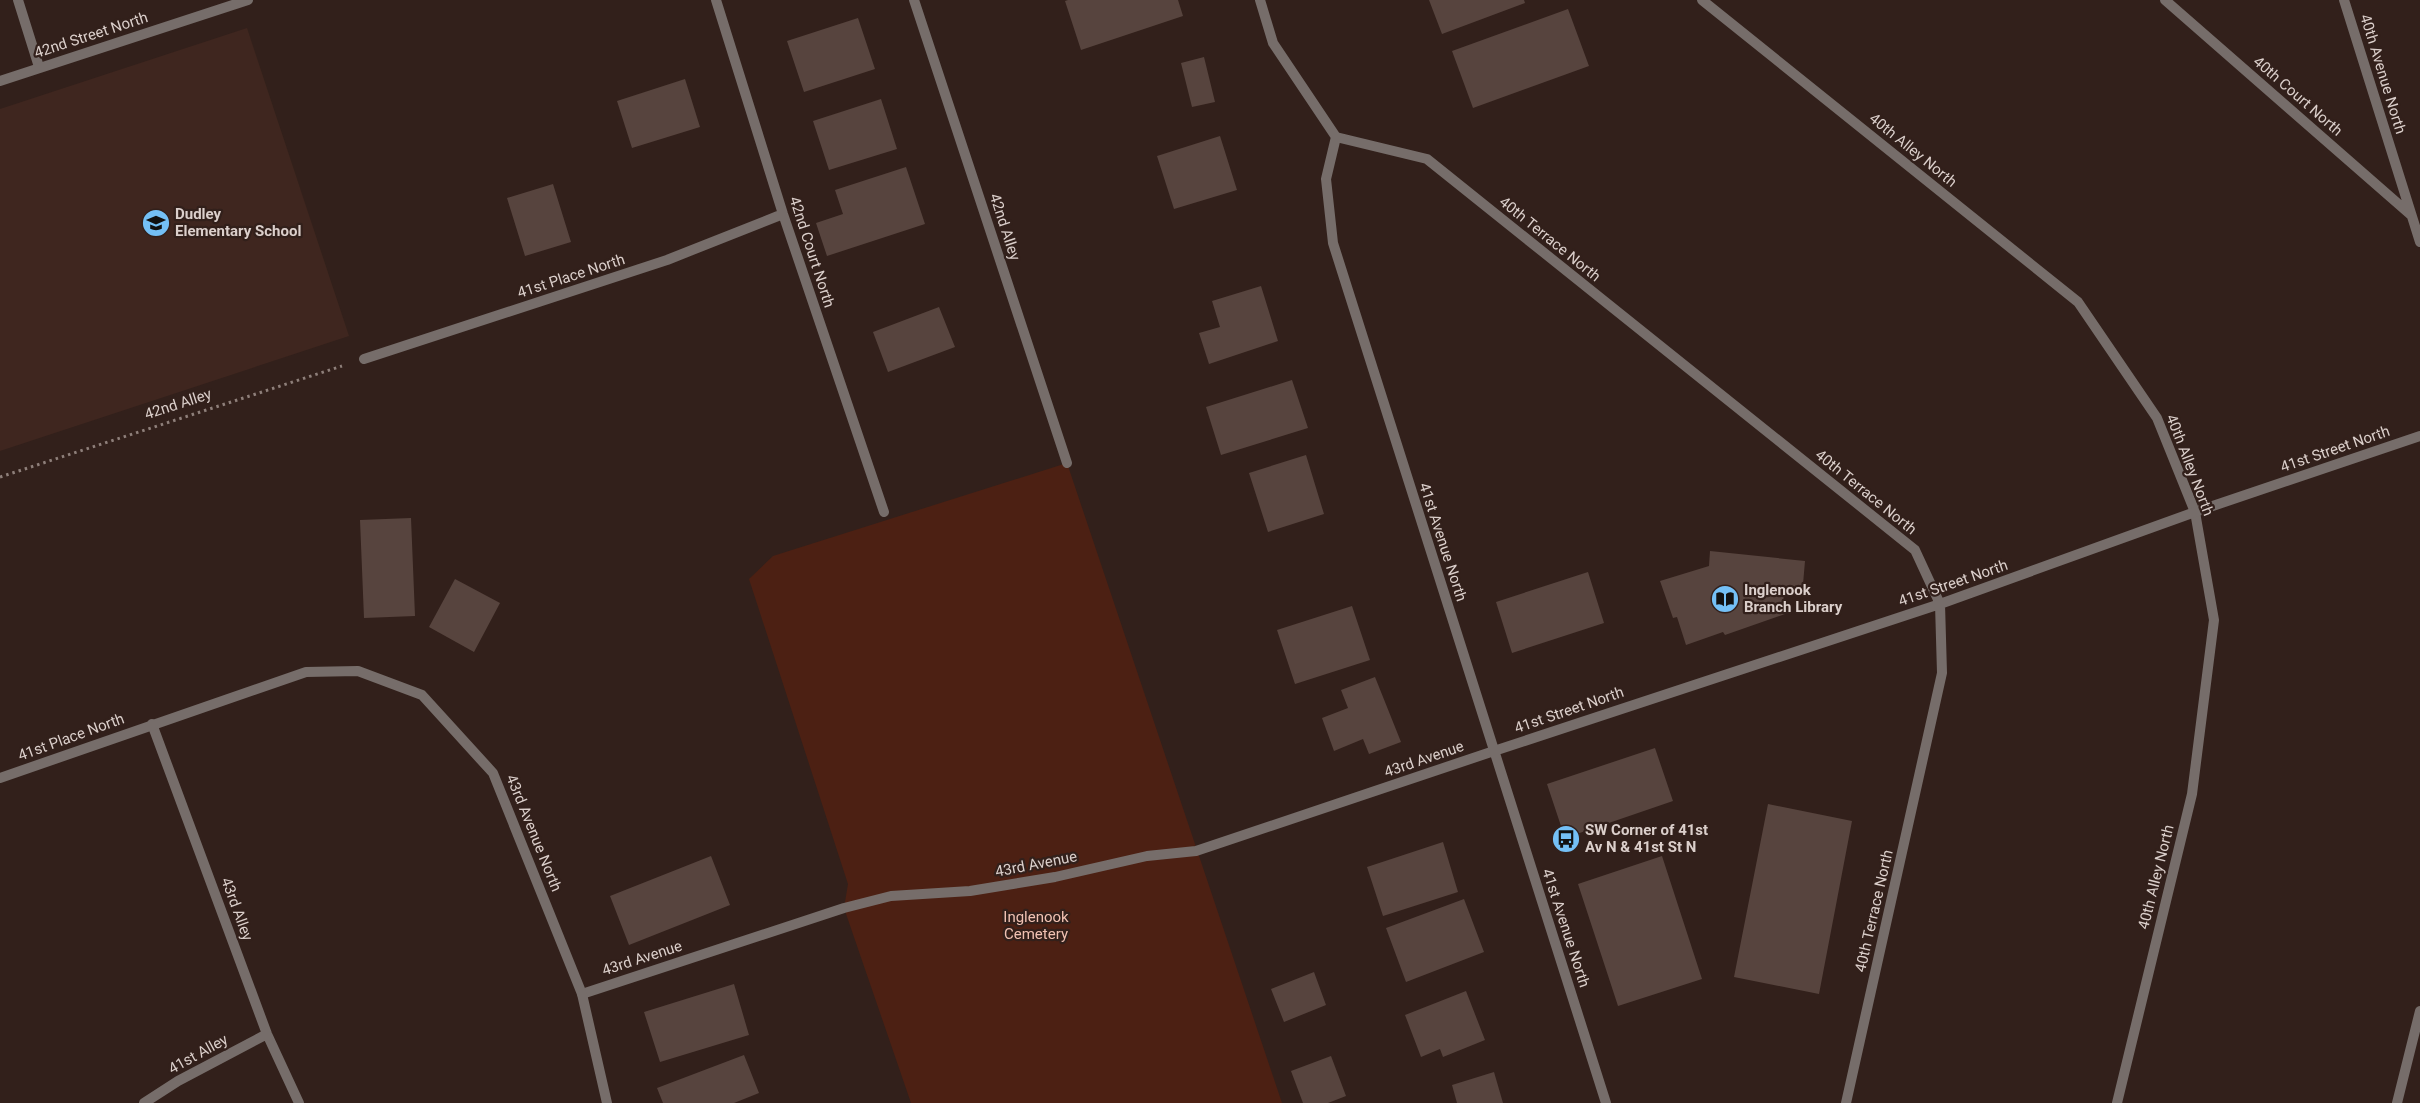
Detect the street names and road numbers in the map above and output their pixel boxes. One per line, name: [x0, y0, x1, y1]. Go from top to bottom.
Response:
street label: 42nd Street North: [32, 8, 150, 62]
street label: 40th Avenue North: [2356, 12, 2410, 136]
street label: 40th Court North: [2250, 52, 2346, 140]
street label: 40th Alley North: [1866, 109, 1960, 191]
street label: 42nd Alley: [986, 191, 1024, 263]
street label: 40th Terrace North: [1496, 193, 1604, 285]
street label: 42nd Court North: [786, 194, 838, 310]
street label: 41st Place North: [515, 250, 627, 302]
street label: 42nd Alley: [142, 385, 214, 423]
street label: 40th Alley North: [2162, 412, 2218, 518]
street label: 41st Street North: [2278, 422, 2392, 476]
street label: 40th Terrace North: [1812, 446, 1920, 538]
street label: 41st Avenue North: [1415, 480, 1471, 604]
street label: 41st Street North: [1896, 556, 2010, 610]
street label: 41st Street North: [1512, 683, 1626, 737]
street label: 41st Place North: [15, 709, 127, 765]
street label: 43rd Avenue: [1382, 737, 1466, 781]
street label: 43rd Avenue North: [502, 772, 566, 894]
street label: 40th Alley North: [2134, 823, 2178, 931]
street label: 43rd Avenue: [994, 847, 1079, 881]
street label: 40th Terrace North: [1851, 848, 1897, 974]
street label: 41st Avenue North: [1538, 866, 1594, 990]
street label: 43rd Alley: [217, 875, 257, 943]
street label: 43rd Avenue: [600, 937, 684, 979]
street label: 41st Alley: [165, 1030, 231, 1078]

